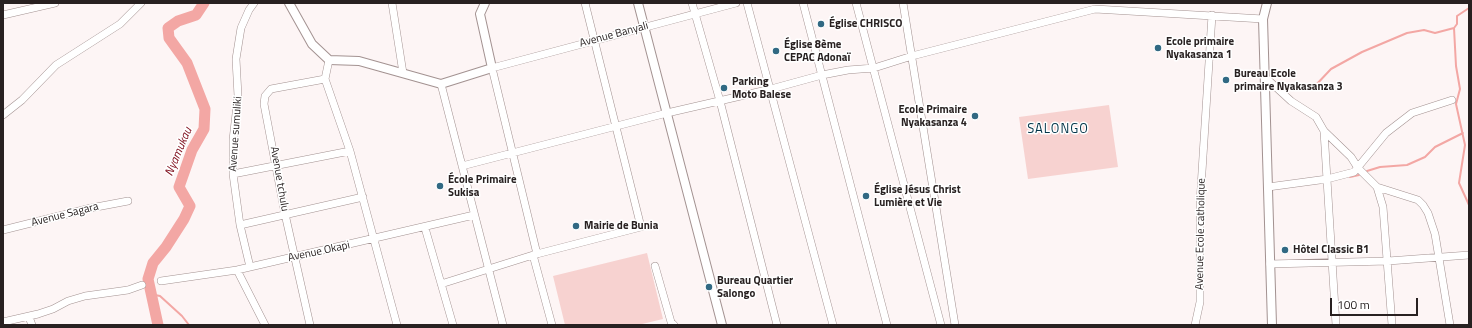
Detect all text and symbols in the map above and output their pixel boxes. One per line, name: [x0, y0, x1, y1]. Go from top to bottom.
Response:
place label: Église CHRISCO: [829, 17, 902, 31]
street label: Avenue Banyali: [578, 19, 650, 51]
marker: Église CHRISCO: [816, 19, 826, 29]
place label: Ecole primaire Nyakasanza 1: [1166, 35, 1234, 61]
place label: Église 8ème CEPAC Adonaï: [784, 38, 850, 64]
marker: Ecole primaire Nyakasanza 1: [1153, 43, 1163, 53]
marker: Église 8ème CEPAC Adonaï: [771, 46, 781, 56]
place label: Bureau Ecole primaire Nyakasanza 3: [1234, 67, 1343, 93]
place label: Parking Moto Balese: [732, 75, 791, 101]
marker: Bureau Ecole primaire Nyakasanza 3: [1221, 75, 1231, 85]
marker: Parking Moto Balese: [719, 83, 729, 93]
street label: Avenue sumuliki: [227, 96, 245, 172]
place label: Ecole Primaire Nyakasanza 4: [898, 103, 967, 129]
marker: Ecole Primaire Nyakasanza 4: [970, 111, 980, 121]
district label: SALONGO: [1027, 122, 1089, 138]
water label: Nyamukau: [162, 126, 196, 178]
street label: Avenue tchulu: [267, 146, 291, 212]
place label: École Primaire Sukisa: [448, 173, 517, 199]
street label: Avenue Ecole catholique: [1193, 178, 1209, 290]
marker: École Primaire Sukisa: [435, 181, 445, 191]
place label: Église Jésus Christ Lumière et Vie: [874, 183, 961, 209]
marker: Église Jésus Christ Lumière et Vie: [861, 191, 871, 201]
street label: Avenue Sagara: [30, 200, 100, 230]
place label: Mairie de Bunia: [584, 219, 658, 233]
marker: Mairie de Bunia: [571, 221, 581, 231]
street label: Avenue Okapi: [287, 239, 351, 265]
place label: Hôtel Classic B1: [1293, 243, 1369, 257]
marker: Hôtel Classic B1: [1280, 245, 1290, 255]
place label: Bureau Quartier Salongo: [717, 274, 793, 300]
marker: Bureau Quartier Salongo: [704, 282, 714, 292]
scale bar: [1332, 290, 1420, 316]
text: 100 m: [1337, 295, 1370, 314]

